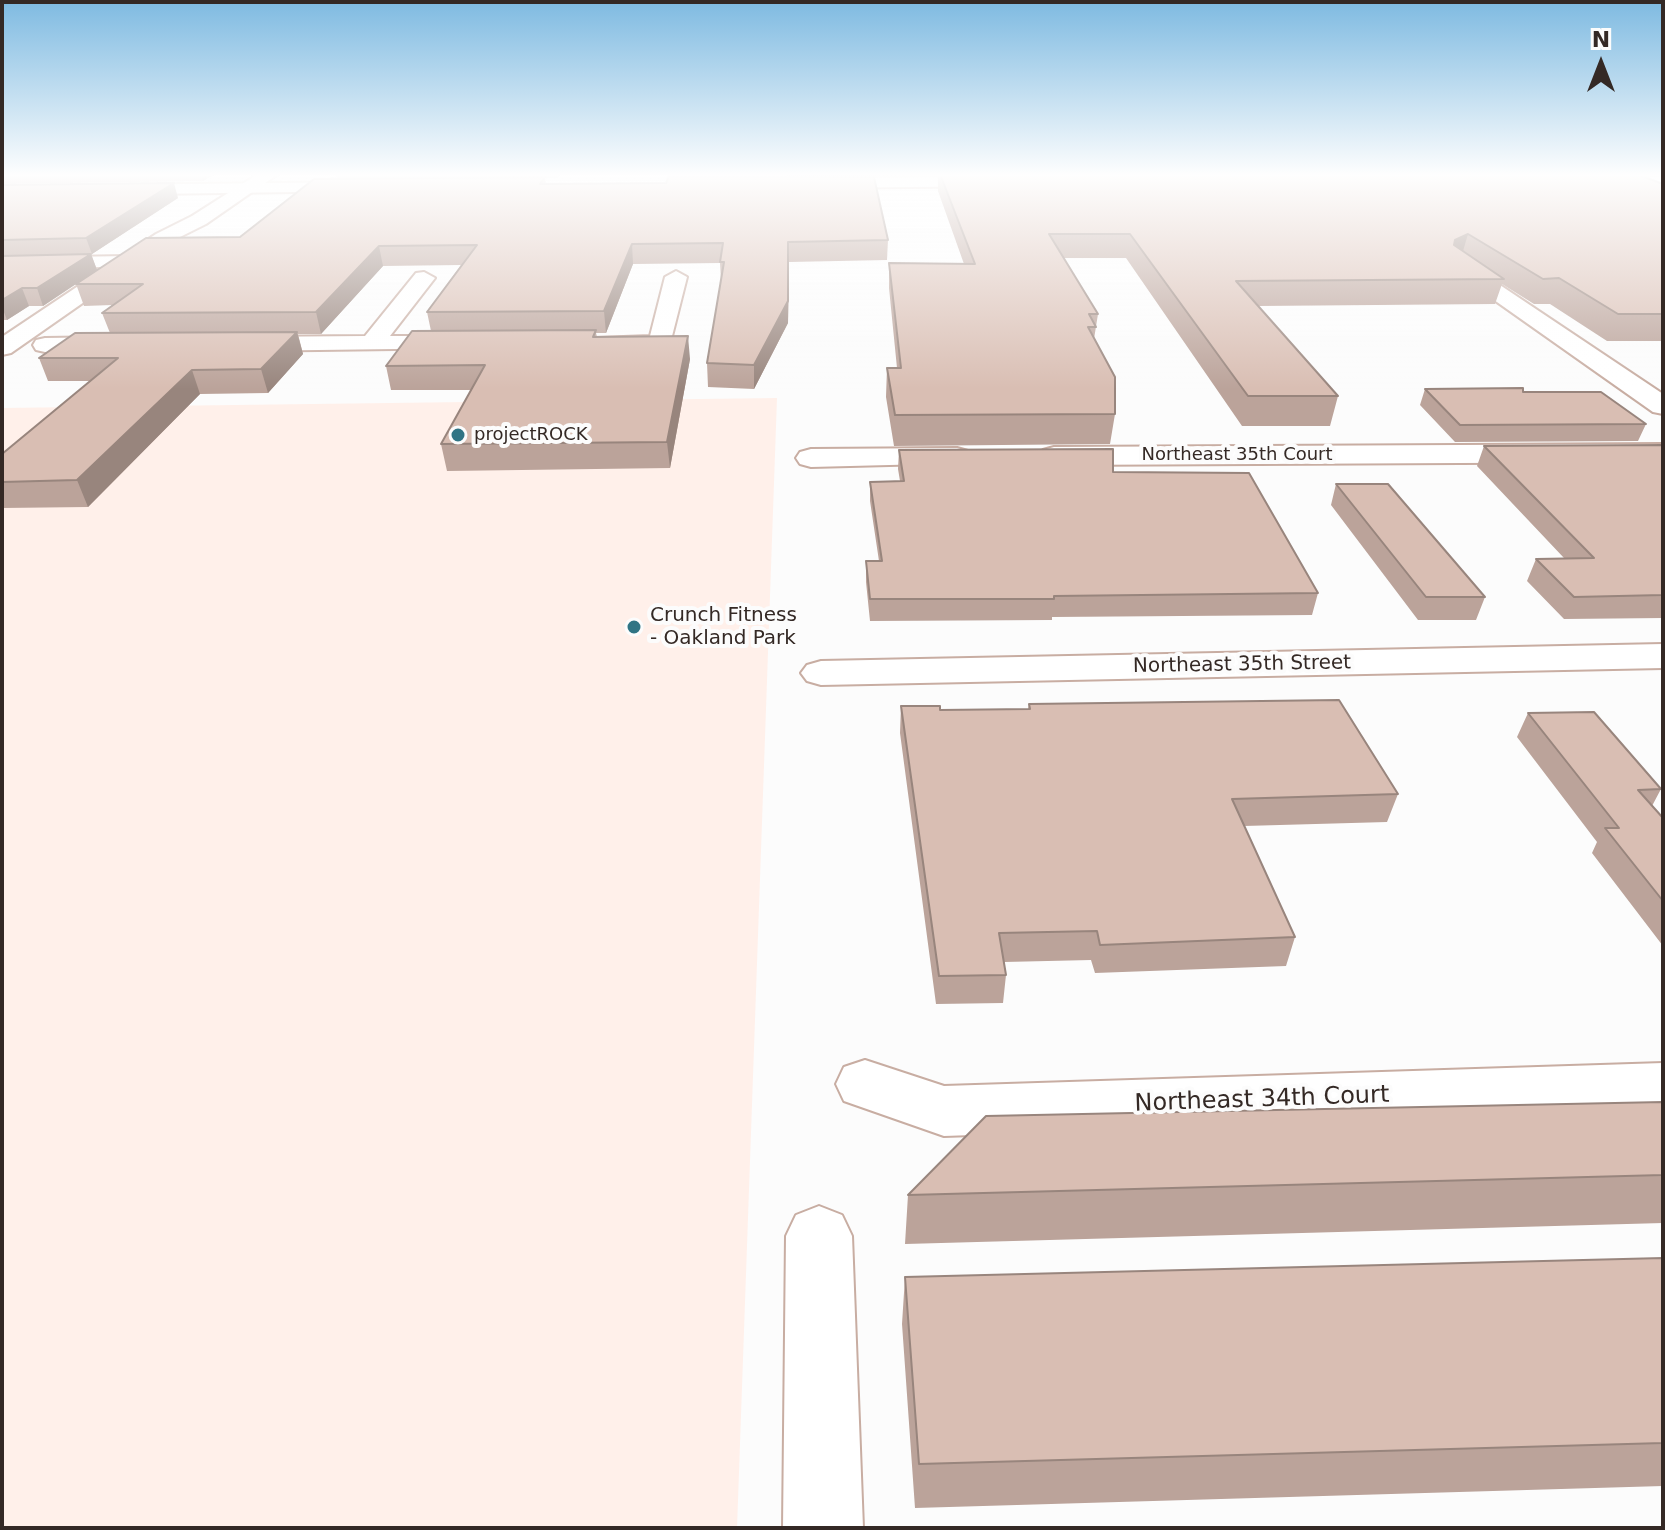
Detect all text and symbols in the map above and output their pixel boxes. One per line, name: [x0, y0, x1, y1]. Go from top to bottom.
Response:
north arrow: [1561, 24, 1641, 104]
text: N: [1592, 27, 1610, 52]
place label: projectROCK: [474, 424, 588, 446]
marker: projectROCK: [449, 426, 467, 444]
street label: Northeast 35th Court: [1141, 444, 1333, 466]
place label: Crunch Fitness - Oakland Park: [650, 604, 797, 651]
marker: Crunch Fitness - Oakland Park: [625, 618, 643, 636]
street label: Northeast 35th Street: [1133, 651, 1351, 679]
street label: Northeast 34th Court: [1134, 1081, 1390, 1119]

